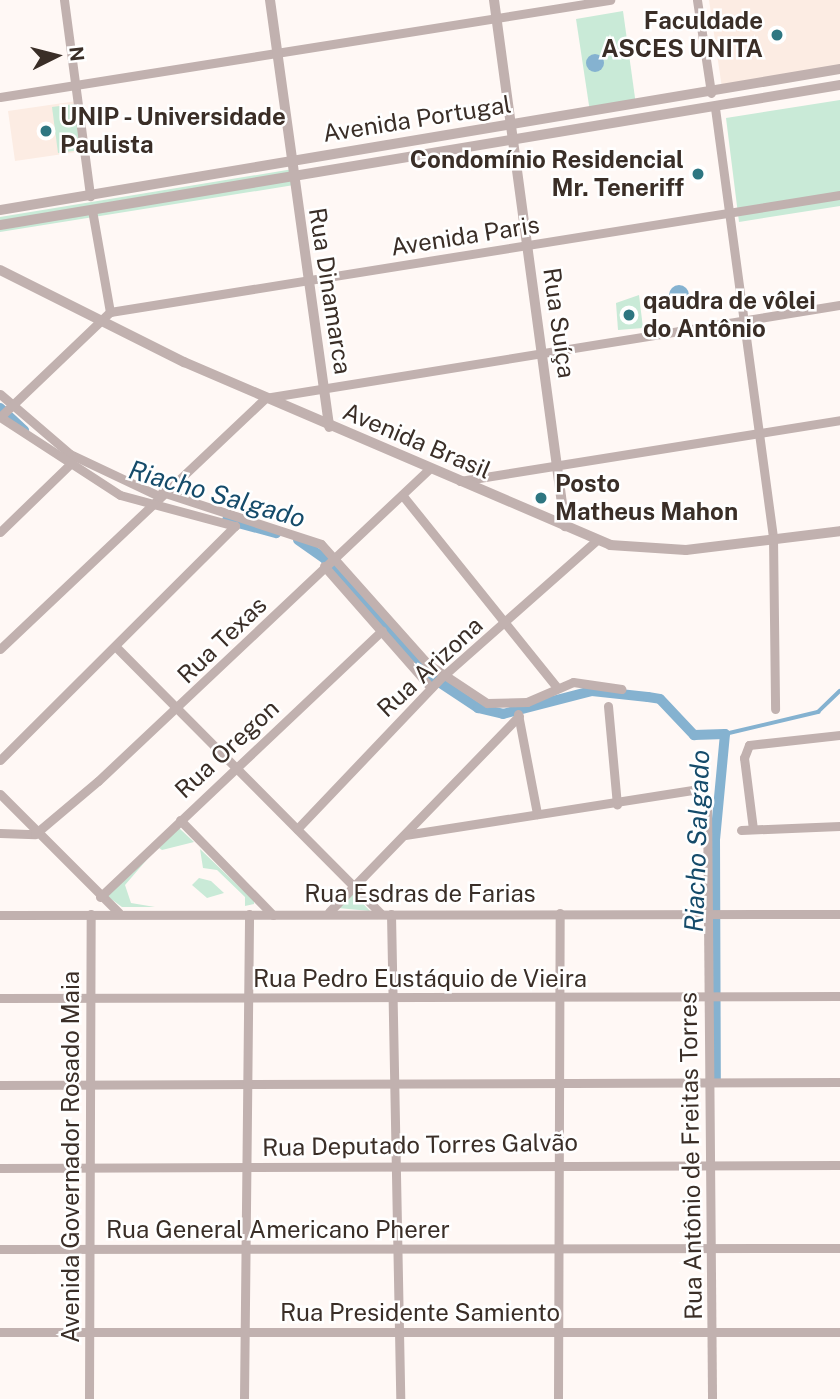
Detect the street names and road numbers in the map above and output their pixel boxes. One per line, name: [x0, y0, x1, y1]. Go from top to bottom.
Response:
street label: Avenida Portugal: [321, 90, 513, 148]
street label: Rua Dinamarca: [303, 206, 357, 376]
street label: Avenida Paris: [389, 210, 541, 262]
street label: Rua Suíça: [537, 266, 581, 380]
street label: Avenida Brasil: [339, 397, 495, 485]
street label: Rua Texas: [171, 590, 273, 690]
street label: Rua Arizona: [371, 611, 489, 723]
street label: Rua Oregon: [169, 694, 285, 804]
street label: Rua Esdras de Farias: [304, 880, 536, 908]
street label: Rua Pedro Eustáquio de Vieira: [252, 965, 588, 993]
street label: Avenida Governador Rosado Maia: [57, 971, 85, 1343]
street label: Rua Antônio de Freitas Torres: [674, 991, 708, 1321]
street label: Rua Deputado Torres Galvão: [262, 1128, 578, 1162]
street label: Rua General Americano Pherer: [106, 1216, 450, 1244]
street label: Rua Presidente Samiento: [280, 1299, 560, 1327]

